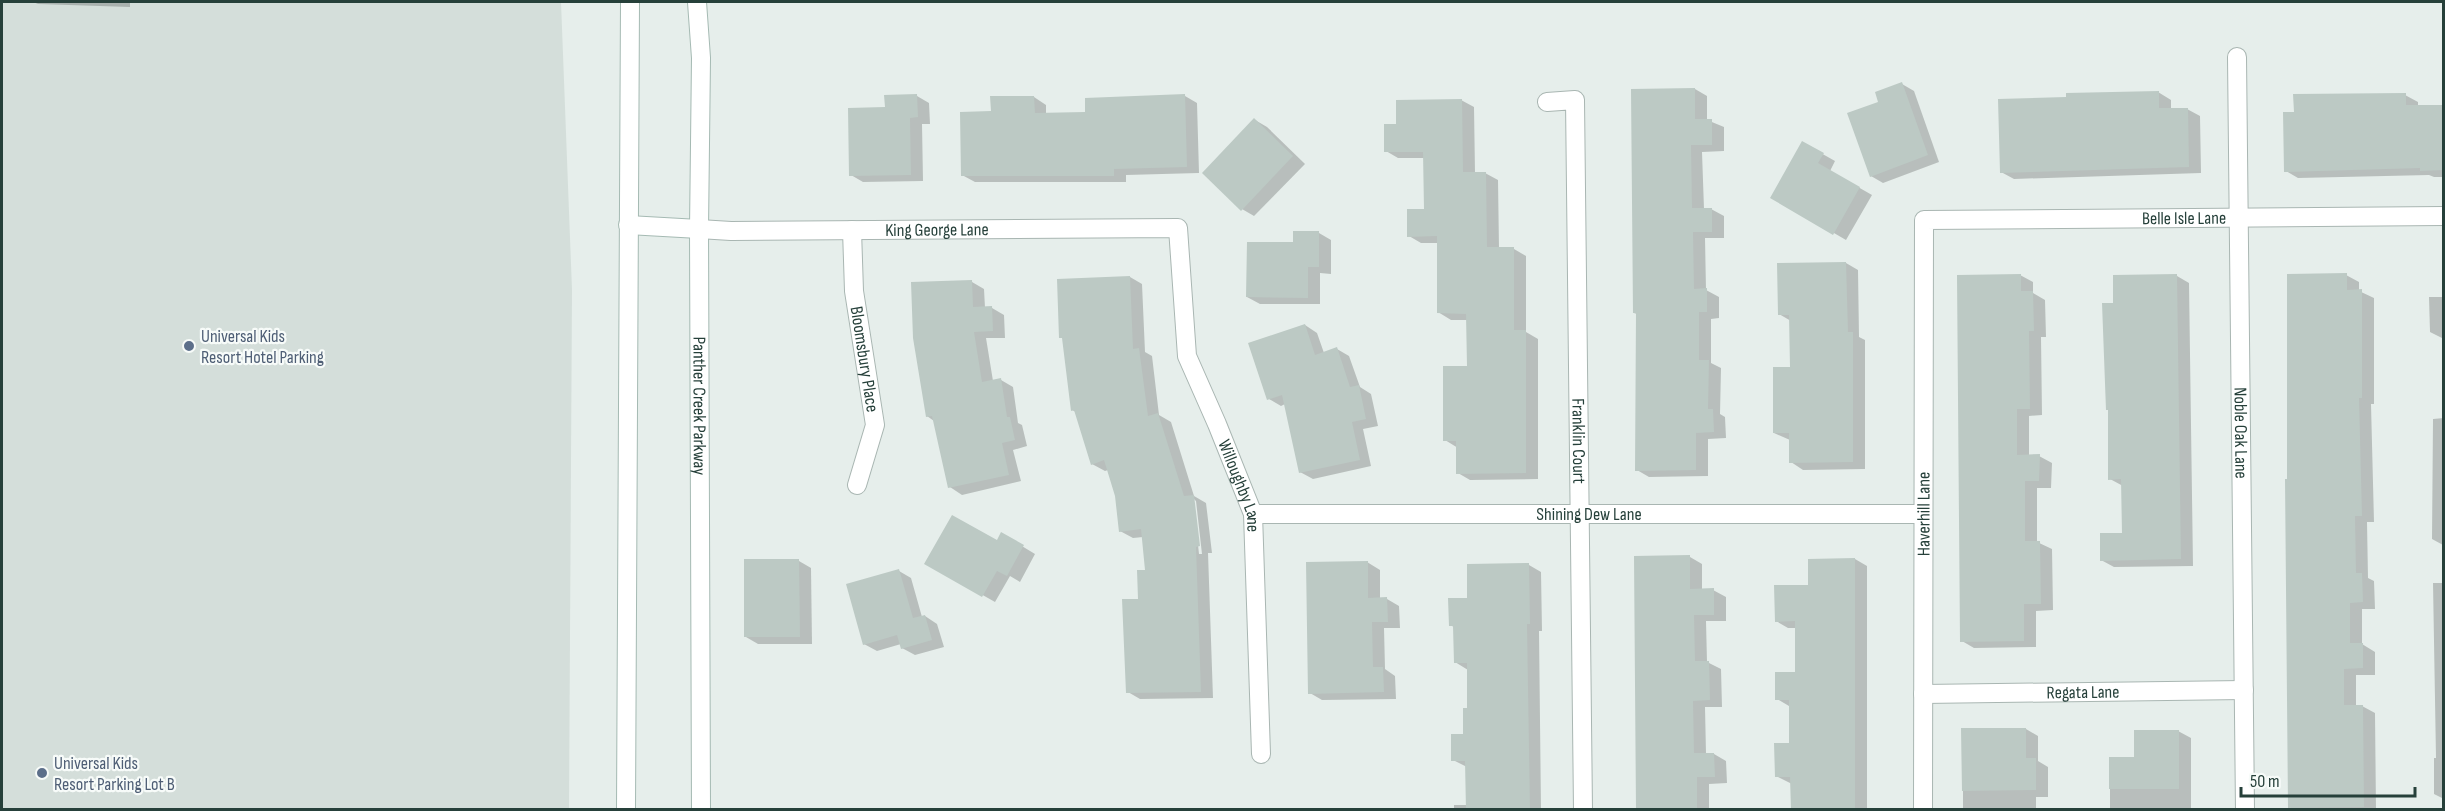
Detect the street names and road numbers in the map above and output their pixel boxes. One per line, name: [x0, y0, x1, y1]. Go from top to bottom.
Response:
street label: Belle Isle Lane: [2142, 208, 2226, 229]
street label: King George Lane: [885, 219, 989, 241]
street label: Bloomsbury Place: [846, 305, 883, 414]
street label: Panther Creek Parkway: [688, 337, 710, 475]
street label: Noble Oak Lane: [2230, 387, 2251, 479]
street label: Franklin Court: [1567, 398, 1589, 484]
street label: Willoughby Lane: [1213, 437, 1264, 532]
street label: Haverhill Lane: [1913, 472, 1935, 556]
street label: Shining Dew Lane: [1536, 504, 1642, 525]
street label: Regata Lane: [2046, 682, 2120, 703]

